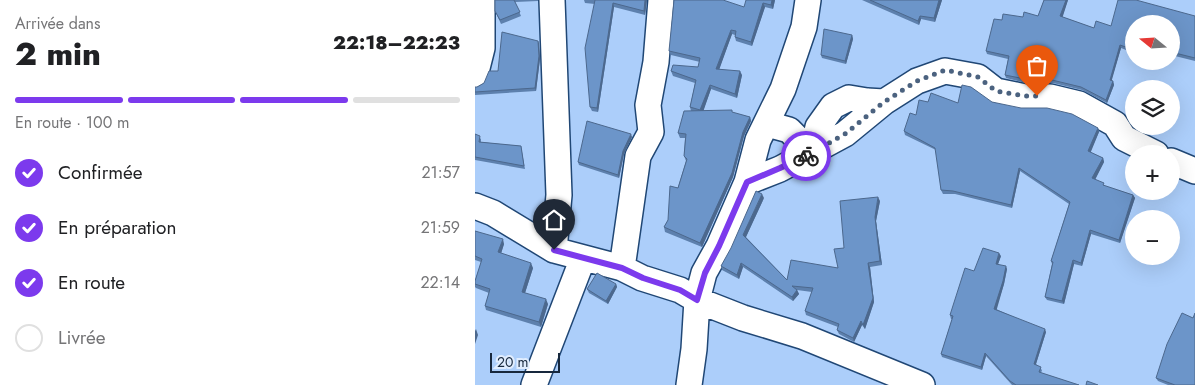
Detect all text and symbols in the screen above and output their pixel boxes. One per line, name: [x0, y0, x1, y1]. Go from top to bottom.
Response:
text: Arrivée dans: [15, 12, 100, 35]
north arrow: [1125, 15, 1180, 70]
map controls: [1125, 15, 1180, 265]
text: 22:18–22:23: [333, 29, 460, 56]
text: 2 min: [15, 31, 101, 77]
pin: [1016, 45, 1058, 96]
icon: bag: [1023, 52, 1051, 80]
button: layers: [1125, 80, 1180, 135]
text: En route · 100 m: [15, 111, 130, 134]
courier: [781, 131, 831, 181]
icon: bike: [792, 142, 820, 170]
button: +: [1125, 145, 1180, 200]
icon: check: [15, 159, 43, 187]
text: Confirmée: [58, 159, 143, 186]
text: 21:57: [421, 161, 460, 184]
pin: [533, 199, 575, 250]
icon: home: [540, 206, 568, 234]
button: −: [1125, 210, 1180, 265]
icon: check: [15, 214, 43, 242]
text: En préparation: [58, 214, 176, 241]
text: 21:59: [421, 216, 460, 239]
icon: check: [15, 269, 43, 297]
text: En route: [58, 269, 125, 296]
text: 22:14: [420, 271, 460, 294]
text: Livrée: [58, 324, 106, 351]
scale bar: [490, 350, 560, 373]
text: 20 m: [497, 352, 529, 372]

